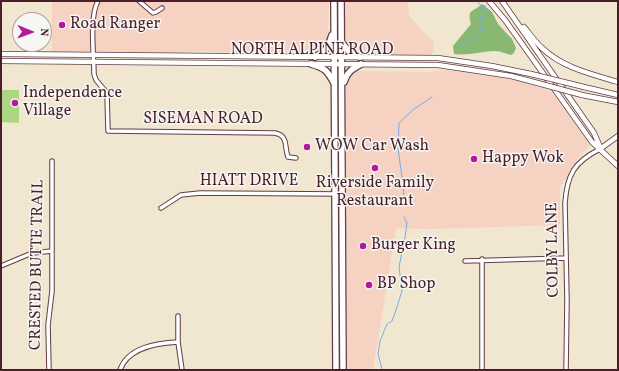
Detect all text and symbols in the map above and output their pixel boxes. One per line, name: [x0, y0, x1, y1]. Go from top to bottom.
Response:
north arrow: [12, 12, 52, 52]
place label: Road Ranger: [70, 15, 160, 35]
marker: Road Ranger: [57, 20, 67, 30]
text: N: [36, 28, 51, 36]
street label: NORTH ALPINE ROAD: [231, 41, 393, 61]
place label: Independence Village: [23, 84, 122, 122]
marker: Independence Village: [10, 98, 20, 108]
street label: SISEMAN ROAD: [143, 110, 263, 130]
place label: WOW Car Wash: [315, 137, 429, 157]
marker: WOW Car Wash: [302, 142, 312, 152]
place label: Happy Wok: [482, 149, 564, 169]
marker: Happy Wok: [469, 154, 479, 164]
marker: Riverside Family Restaurant: [370, 163, 380, 173]
street label: HIATT DRIVE: [200, 172, 298, 192]
place label: Riverside Family Restaurant: [316, 174, 434, 212]
street label: CRESTED BUTTE TRAIL: [27, 180, 49, 350]
street label: COLBY LANE: [544, 202, 564, 298]
place label: Burger King: [371, 236, 456, 256]
marker: Burger King: [358, 241, 368, 251]
place label: BP Shop: [377, 275, 436, 295]
marker: BP Shop: [364, 280, 374, 290]

